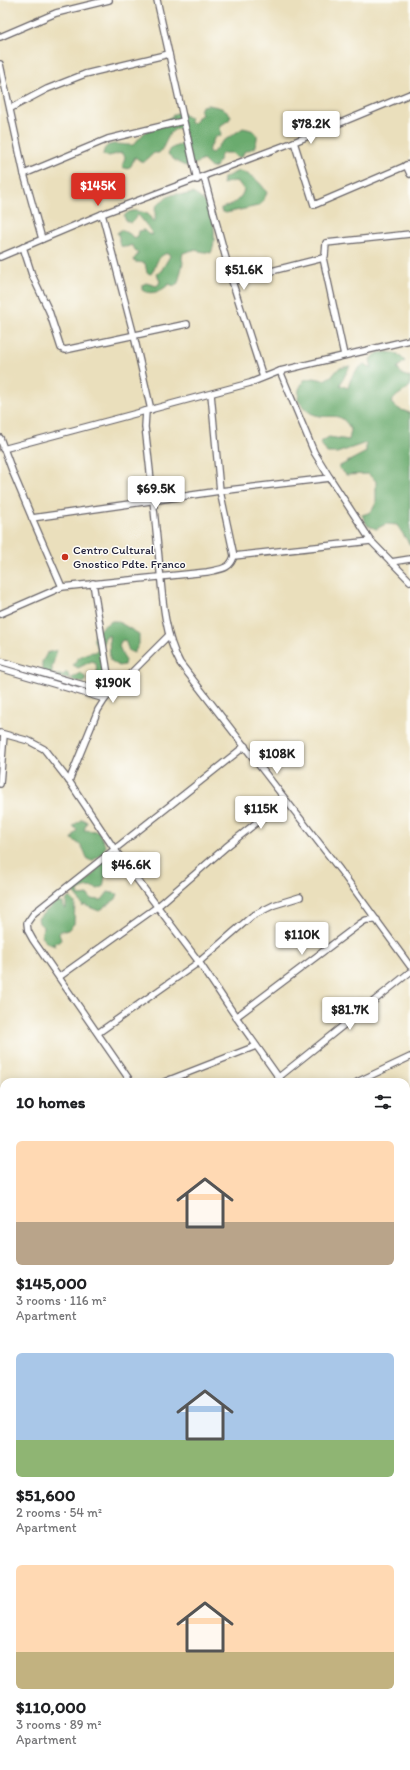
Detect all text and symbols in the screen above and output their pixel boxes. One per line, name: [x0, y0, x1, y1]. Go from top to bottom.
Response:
pin: $78.2K: [278, 111, 344, 145]
text: $78.2K: [292, 116, 330, 131]
pin: $145K: [70, 173, 126, 207]
text: $145K: [80, 178, 116, 193]
pin: $51.6K: [211, 257, 277, 291]
text: $51.6K: [225, 262, 263, 277]
pin: $69.5K: [123, 476, 189, 510]
text: $69.5K: [137, 481, 175, 496]
place label: Centro Cultural Gnostico Pdte. Franco: [73, 543, 186, 571]
marker: Centro Cultural Gnostico Pdte. Franco: [60, 552, 70, 562]
pin: $190K: [85, 670, 141, 704]
text: $190K: [95, 675, 131, 690]
pin: $108K: [249, 741, 305, 775]
text: $108K: [259, 746, 295, 761]
pin: $115K: [233, 796, 289, 830]
text: $115K: [244, 801, 278, 816]
pin: $46.6K: [98, 852, 164, 886]
text: $46.6K: [111, 857, 151, 872]
pin: $110K: [274, 922, 330, 956]
text: $110K: [285, 927, 319, 942]
pin: $81.7K: [317, 997, 383, 1031]
text: $81.7K: [331, 1002, 369, 1017]
icon: filters: [372, 1091, 394, 1113]
text: 10 homes: [16, 1092, 85, 1112]
icon: home: [169, 1167, 241, 1239]
text: $145,000: [16, 1273, 87, 1293]
text: 3 rooms · 116 m²: [16, 1293, 107, 1308]
text: Apartment: [16, 1308, 77, 1323]
icon: home: [169, 1379, 241, 1451]
text: $51,600: [16, 1485, 75, 1505]
text: 2 rooms · 54 m²: [16, 1505, 102, 1520]
text: Apartment: [16, 1520, 77, 1535]
icon: home: [169, 1591, 241, 1663]
text: $110,000: [16, 1697, 86, 1717]
text: 3 rooms · 89 m²: [16, 1717, 102, 1732]
text: Apartment: [16, 1732, 77, 1747]

